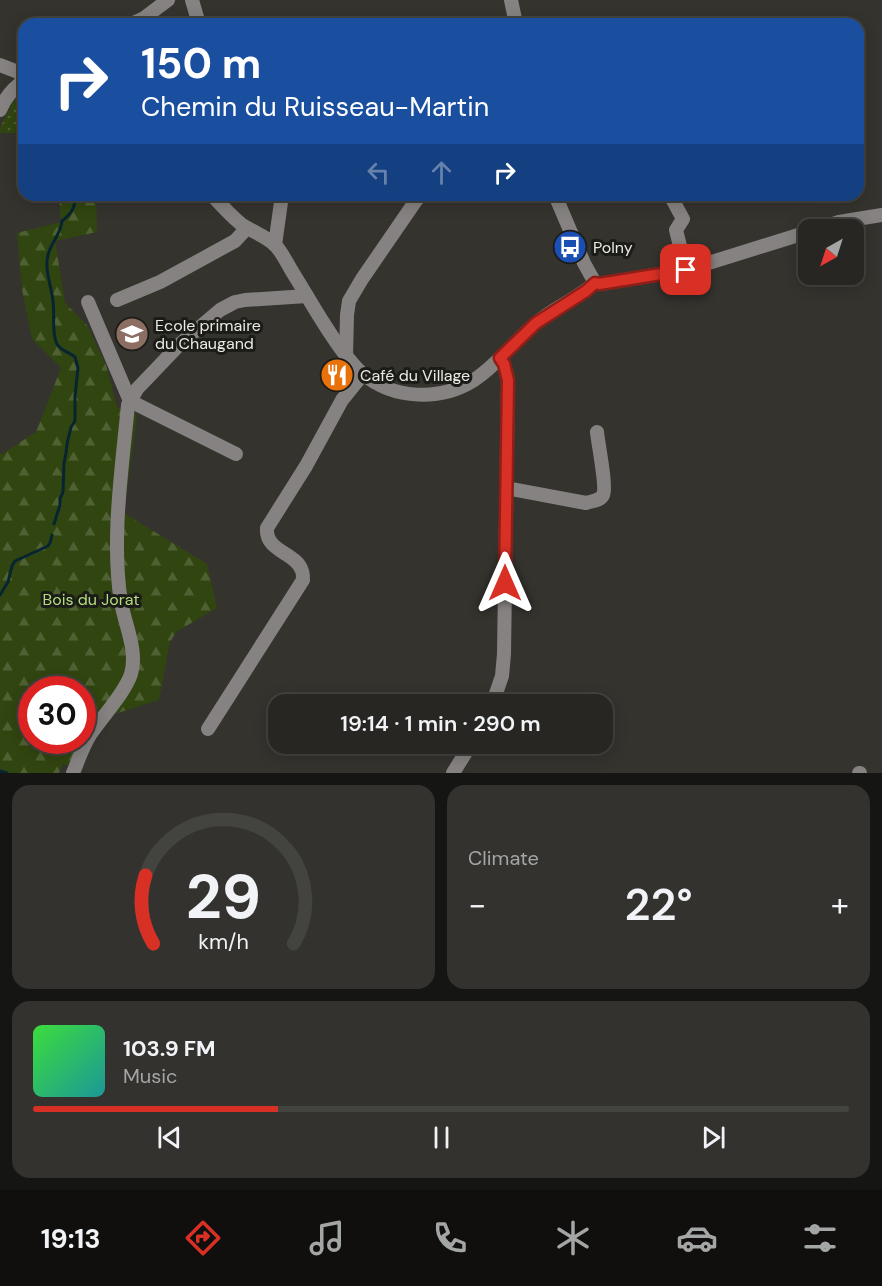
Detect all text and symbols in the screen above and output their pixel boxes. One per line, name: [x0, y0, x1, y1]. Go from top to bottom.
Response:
text: 150 m: [141, 36, 261, 91]
icon: right: [42, 42, 120, 120]
text: Chemin du Ruisseau-Martin: [141, 89, 489, 124]
icon: left: [362, 156, 395, 189]
icon: ahead: [425, 156, 458, 189]
icon: right: [488, 156, 521, 189]
north arrow: [798, 219, 864, 285]
map controls: [798, 219, 864, 285]
bus stop icon: Polny: [552, 229, 588, 265]
place label: Polny: [593, 237, 633, 258]
pin: [660, 244, 711, 295]
icon: arrive: [669, 253, 702, 286]
place label: Ecole primaire du Chaugand: [155, 315, 261, 354]
school or university icon: Ecole primaire du Chaugand: [114, 316, 150, 352]
restaurant icon: Café du Village: [319, 357, 355, 393]
place label: Café du Village: [360, 365, 470, 386]
position arrow: [473, 551, 537, 615]
park label: Bois du Jorat: [43, 589, 139, 610]
speed limit sign: 30: [18, 676, 96, 754]
text: 19:14 · 1 min · 290 m: [340, 709, 541, 738]
text: Climate: [468, 845, 539, 871]
text: 29: [186, 856, 261, 937]
text: 22°: [625, 875, 693, 934]
text: −: [468, 883, 486, 926]
text: +: [831, 883, 849, 926]
text: km/h: [198, 928, 249, 956]
text: 103.9 FM: [123, 1034, 216, 1063]
text: Music: [123, 1063, 178, 1089]
icon: previous: [153, 1121, 186, 1154]
icon: pause: [425, 1121, 458, 1154]
icon: next: [697, 1121, 730, 1154]
icon: directions: [182, 1217, 224, 1259]
icon: music: [306, 1217, 348, 1259]
icon: phone: [429, 1217, 471, 1259]
icon: climate: [552, 1217, 594, 1259]
icon: car: [676, 1217, 718, 1259]
icon: filters: [799, 1217, 841, 1259]
text: 19:13: [41, 1221, 101, 1256]

